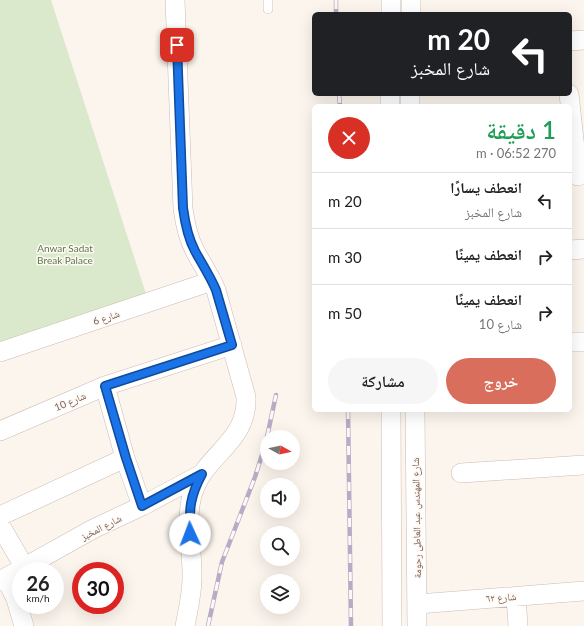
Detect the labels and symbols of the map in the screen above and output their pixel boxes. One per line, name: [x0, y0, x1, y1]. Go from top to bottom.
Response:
pin: [160, 28, 194, 62]
park label: Anwar Sadat Break Palace: [37, 242, 93, 266]
street label: شارع 6: [91, 307, 122, 328]
street label: شارع 10: [52, 389, 88, 414]
north arrow: [260, 430, 300, 470]
street label: شارع المهندس عبد العاطى رحومة: [409, 457, 424, 579]
street label: شارع المخبز: [78, 512, 124, 544]
position arrow: [169, 513, 211, 555]
speed limit sign: 30: [72, 562, 124, 614]
street label: شارع ٦٢: [485, 590, 517, 605]

